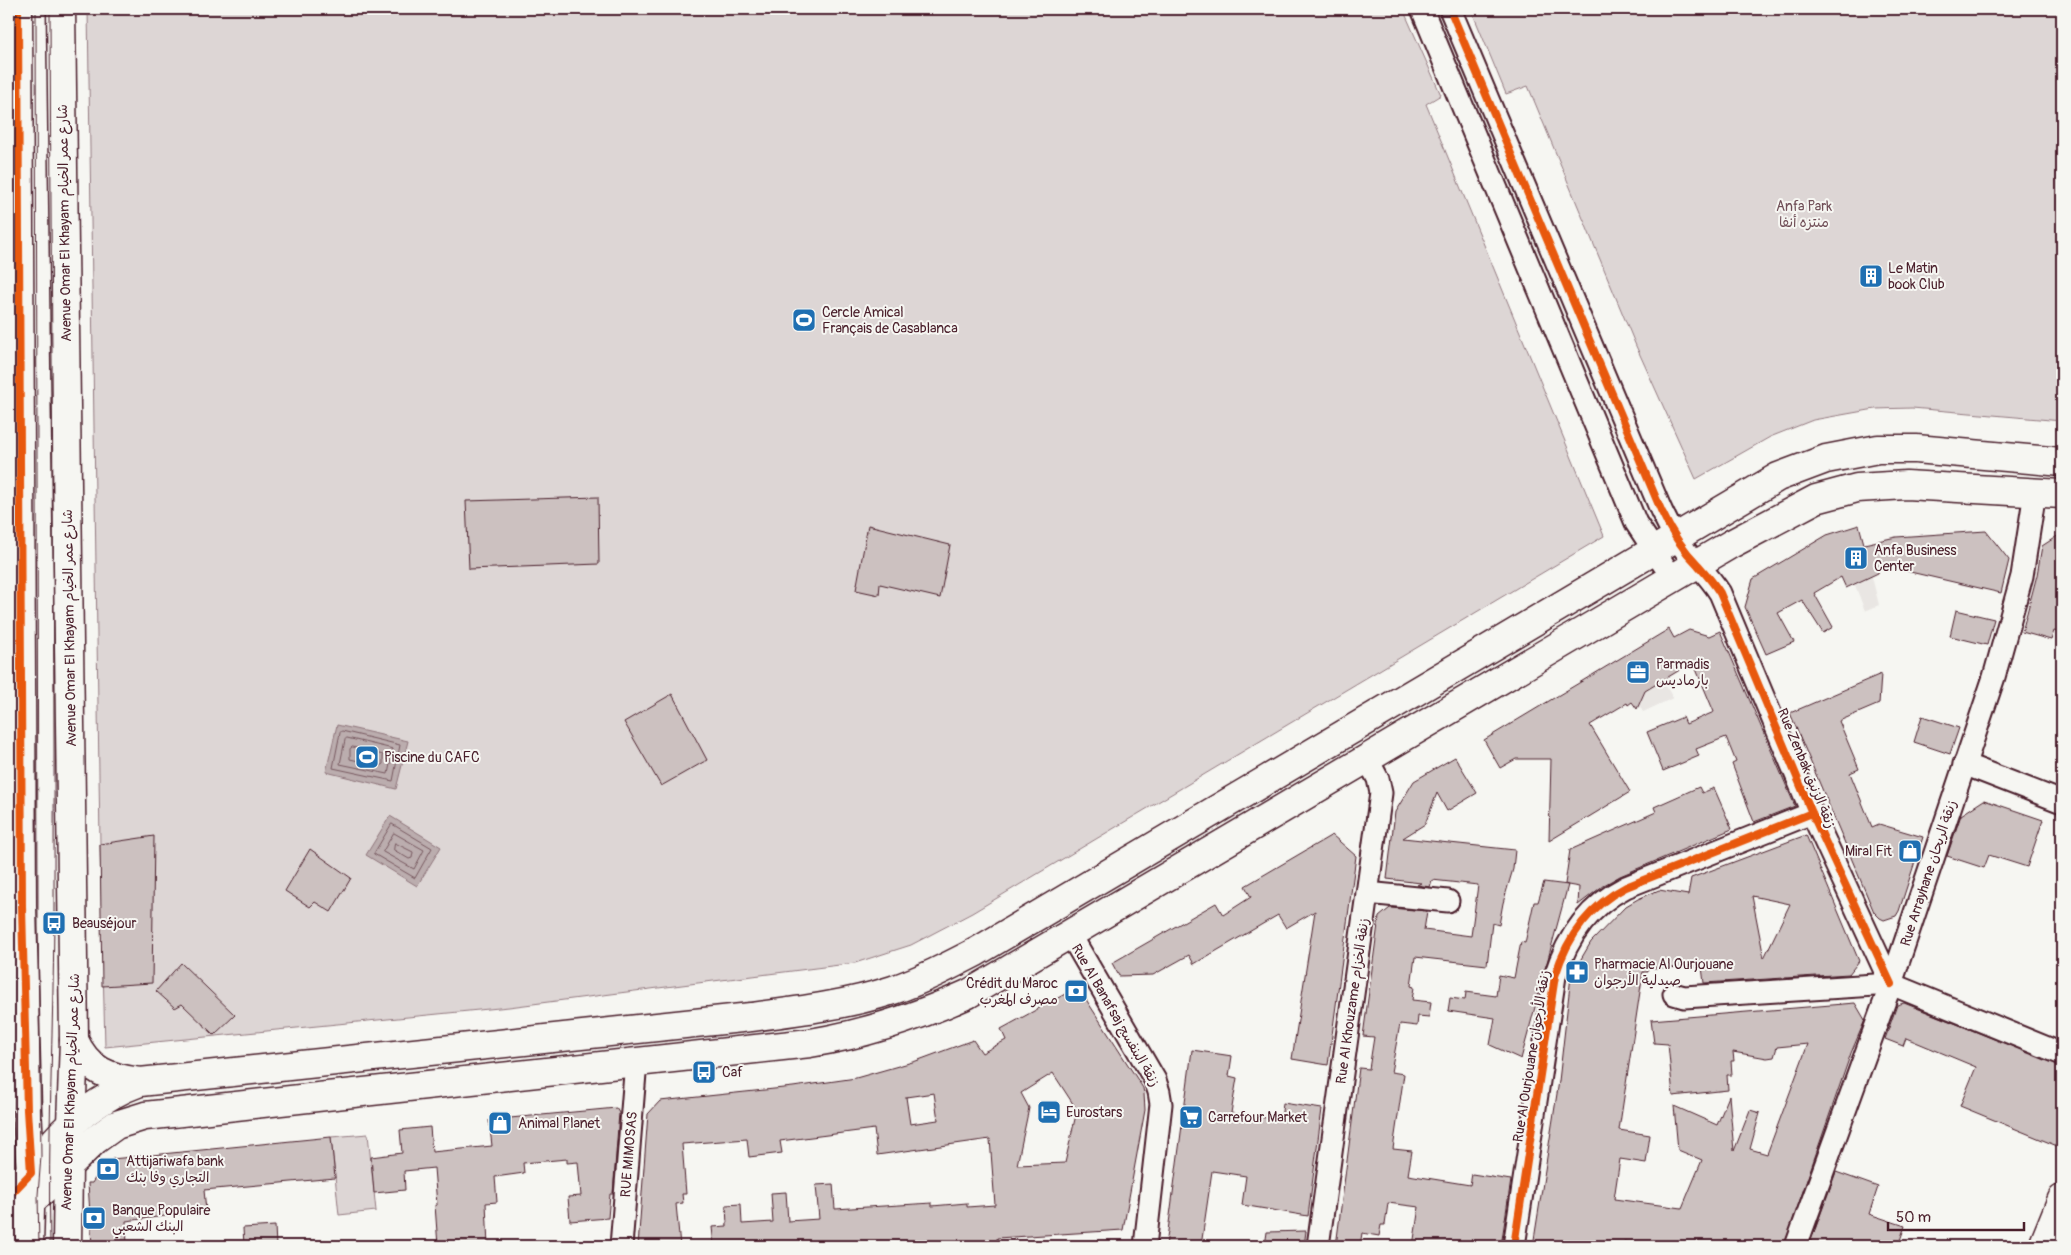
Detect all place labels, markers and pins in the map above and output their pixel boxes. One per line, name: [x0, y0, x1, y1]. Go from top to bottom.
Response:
place label: Le Matin book Club: [1888, 260, 1945, 293]
building icon: Le Matin book Club: [1858, 263, 1884, 289]
place label: Cercle Amical Français de Casablanca: [822, 304, 958, 337]
sports icon: Cercle Amical Français de Casablanca: [791, 307, 817, 333]
place label: Anfa Business Center: [1874, 542, 1957, 575]
building icon: Anfa Business Center: [1843, 545, 1869, 571]
place label: Parmadis بارماديس: [1656, 656, 1710, 689]
office icon: Parmadis بارماديس: [1625, 659, 1651, 685]
sports icon: Piscine du CAFC: [354, 744, 380, 770]
place label: Piscine du CAFC: [384, 749, 480, 766]
shop icon: Miral Fit: [1897, 838, 1923, 864]
place label: Miral Fit: [1845, 843, 1892, 860]
bus stop icon: Beauséjour: [41, 910, 67, 936]
place label: Beauséjour: [72, 915, 137, 932]
place label: Pharmacie Al Ourjouane صيدلية الأرجوان: [1594, 956, 1733, 989]
pharmacy icon: Pharmacie Al Ourjouane صيدلية الأرجوان: [1564, 959, 1590, 985]
place label: Crédit du Maroc مصرف المغرب: [966, 975, 1058, 1008]
bank icon: Crédit du Maroc مصرف المغرب: [1063, 978, 1089, 1004]
bus stop icon: Caf: [691, 1059, 717, 1085]
place label: Caf: [722, 1064, 743, 1081]
hotel icon: Eurostars: [1036, 1099, 1062, 1125]
place label: Eurostars: [1066, 1104, 1123, 1121]
supermarket icon: Carrefour Market: [1178, 1104, 1204, 1130]
place label: Carrefour Market: [1208, 1109, 1308, 1126]
shop icon: Animal Planet: [487, 1110, 513, 1136]
place label: Animal Planet: [518, 1115, 600, 1132]
place label: Attijariwafa bank التجاري وفا بنك: [126, 1153, 224, 1188]
bank icon: Attijariwafa bank التجاري وفا بنك: [95, 1156, 121, 1182]
place label: Banque Populaire البنك الشعبي: [112, 1202, 211, 1239]
bank icon: Banque Populaire البنك الشعبي: [81, 1205, 107, 1231]

